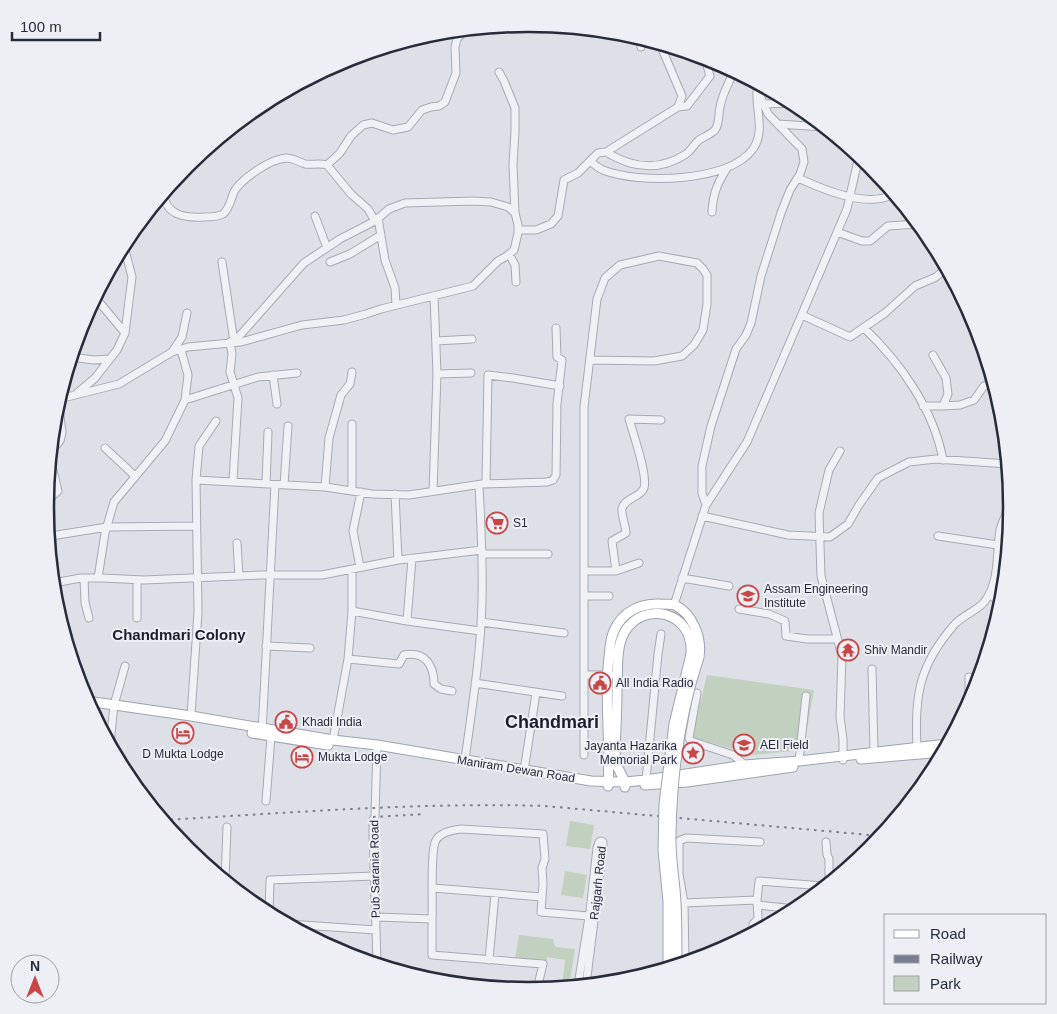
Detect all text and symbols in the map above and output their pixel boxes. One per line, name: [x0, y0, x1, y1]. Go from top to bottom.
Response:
scale bar: [12, 10, 100, 42]
text: 100 m: [20, 18, 62, 35]
supermarket icon: S1: [485, 511, 509, 535]
place label: S1: [513, 516, 528, 530]
place label: Assam Engineering Institute: [764, 582, 868, 610]
school or university icon: Assam Engineering Institute: [736, 584, 760, 608]
district label: Chandmari Colony: [112, 626, 246, 643]
temple icon: Shiv Mandir: [836, 638, 860, 662]
place label: Shiv Mandir: [864, 643, 927, 657]
public building icon: All India Radio: [588, 671, 612, 695]
place label: All India Radio: [616, 676, 694, 690]
public building icon: Khadi India: [274, 710, 298, 734]
district label: Chandmari: [505, 712, 599, 732]
place label: Khadi India: [302, 715, 362, 729]
hotel icon: D Mukta Lodge: [171, 721, 195, 745]
school or university icon: AEI Field: [732, 733, 756, 757]
place label: AEI Field: [760, 738, 809, 752]
place label: Jayanta Hazarika Memorial Park: [584, 739, 678, 767]
place icon: Jayanta Hazarika Memorial Park: [681, 741, 705, 765]
hotel icon: Mukta Lodge: [290, 745, 314, 769]
place label: D Mukta Lodge: [142, 747, 224, 761]
place label: Mukta Lodge: [318, 750, 388, 764]
street label: Maniram Dewan Road: [456, 753, 576, 785]
street label: Pub Sarania Road: [367, 820, 383, 918]
street label: Rajgarh Road: [587, 845, 609, 921]
legend: [884, 914, 1047, 1004]
text: Road: [930, 925, 966, 942]
text: Railway: [930, 950, 983, 967]
north arrow: [10, 954, 60, 1004]
text: N: [30, 958, 40, 974]
text: Park: [930, 975, 961, 992]

